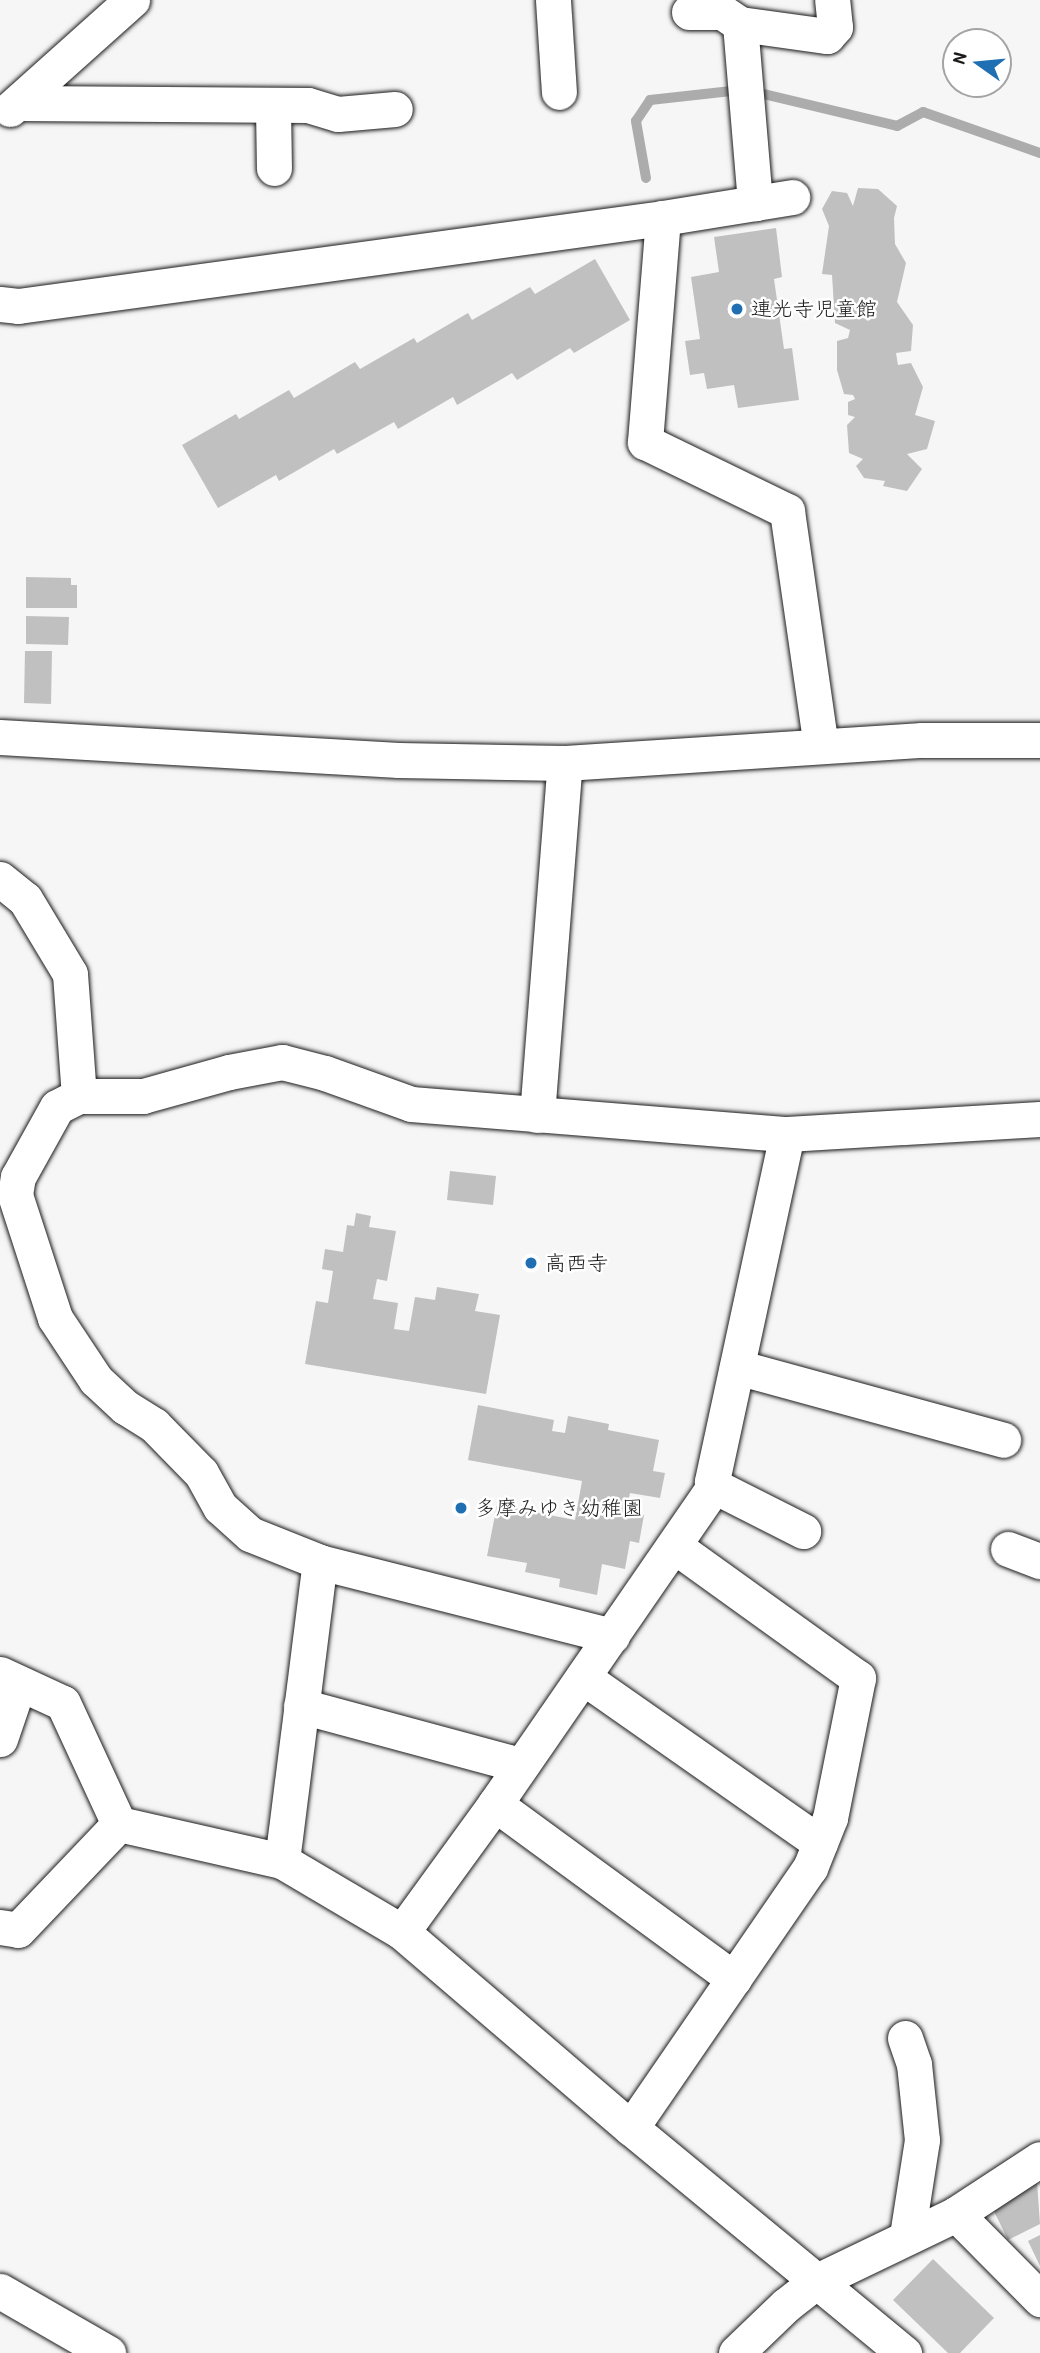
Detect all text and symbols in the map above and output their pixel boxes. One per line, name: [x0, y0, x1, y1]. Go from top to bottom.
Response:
north arrow: [942, 28, 1012, 98]
text: N: [945, 50, 973, 66]
place label: 連光寺児童館: [751, 296, 877, 322]
marker: 連光寺児童館: [729, 301, 745, 317]
place label: 高西寺: [545, 1250, 608, 1276]
marker: 高西寺: [523, 1255, 539, 1271]
place label: 多摩みゆき幼稚園: [475, 1495, 643, 1521]
marker: 多摩みゆき幼稚園: [453, 1500, 469, 1516]

